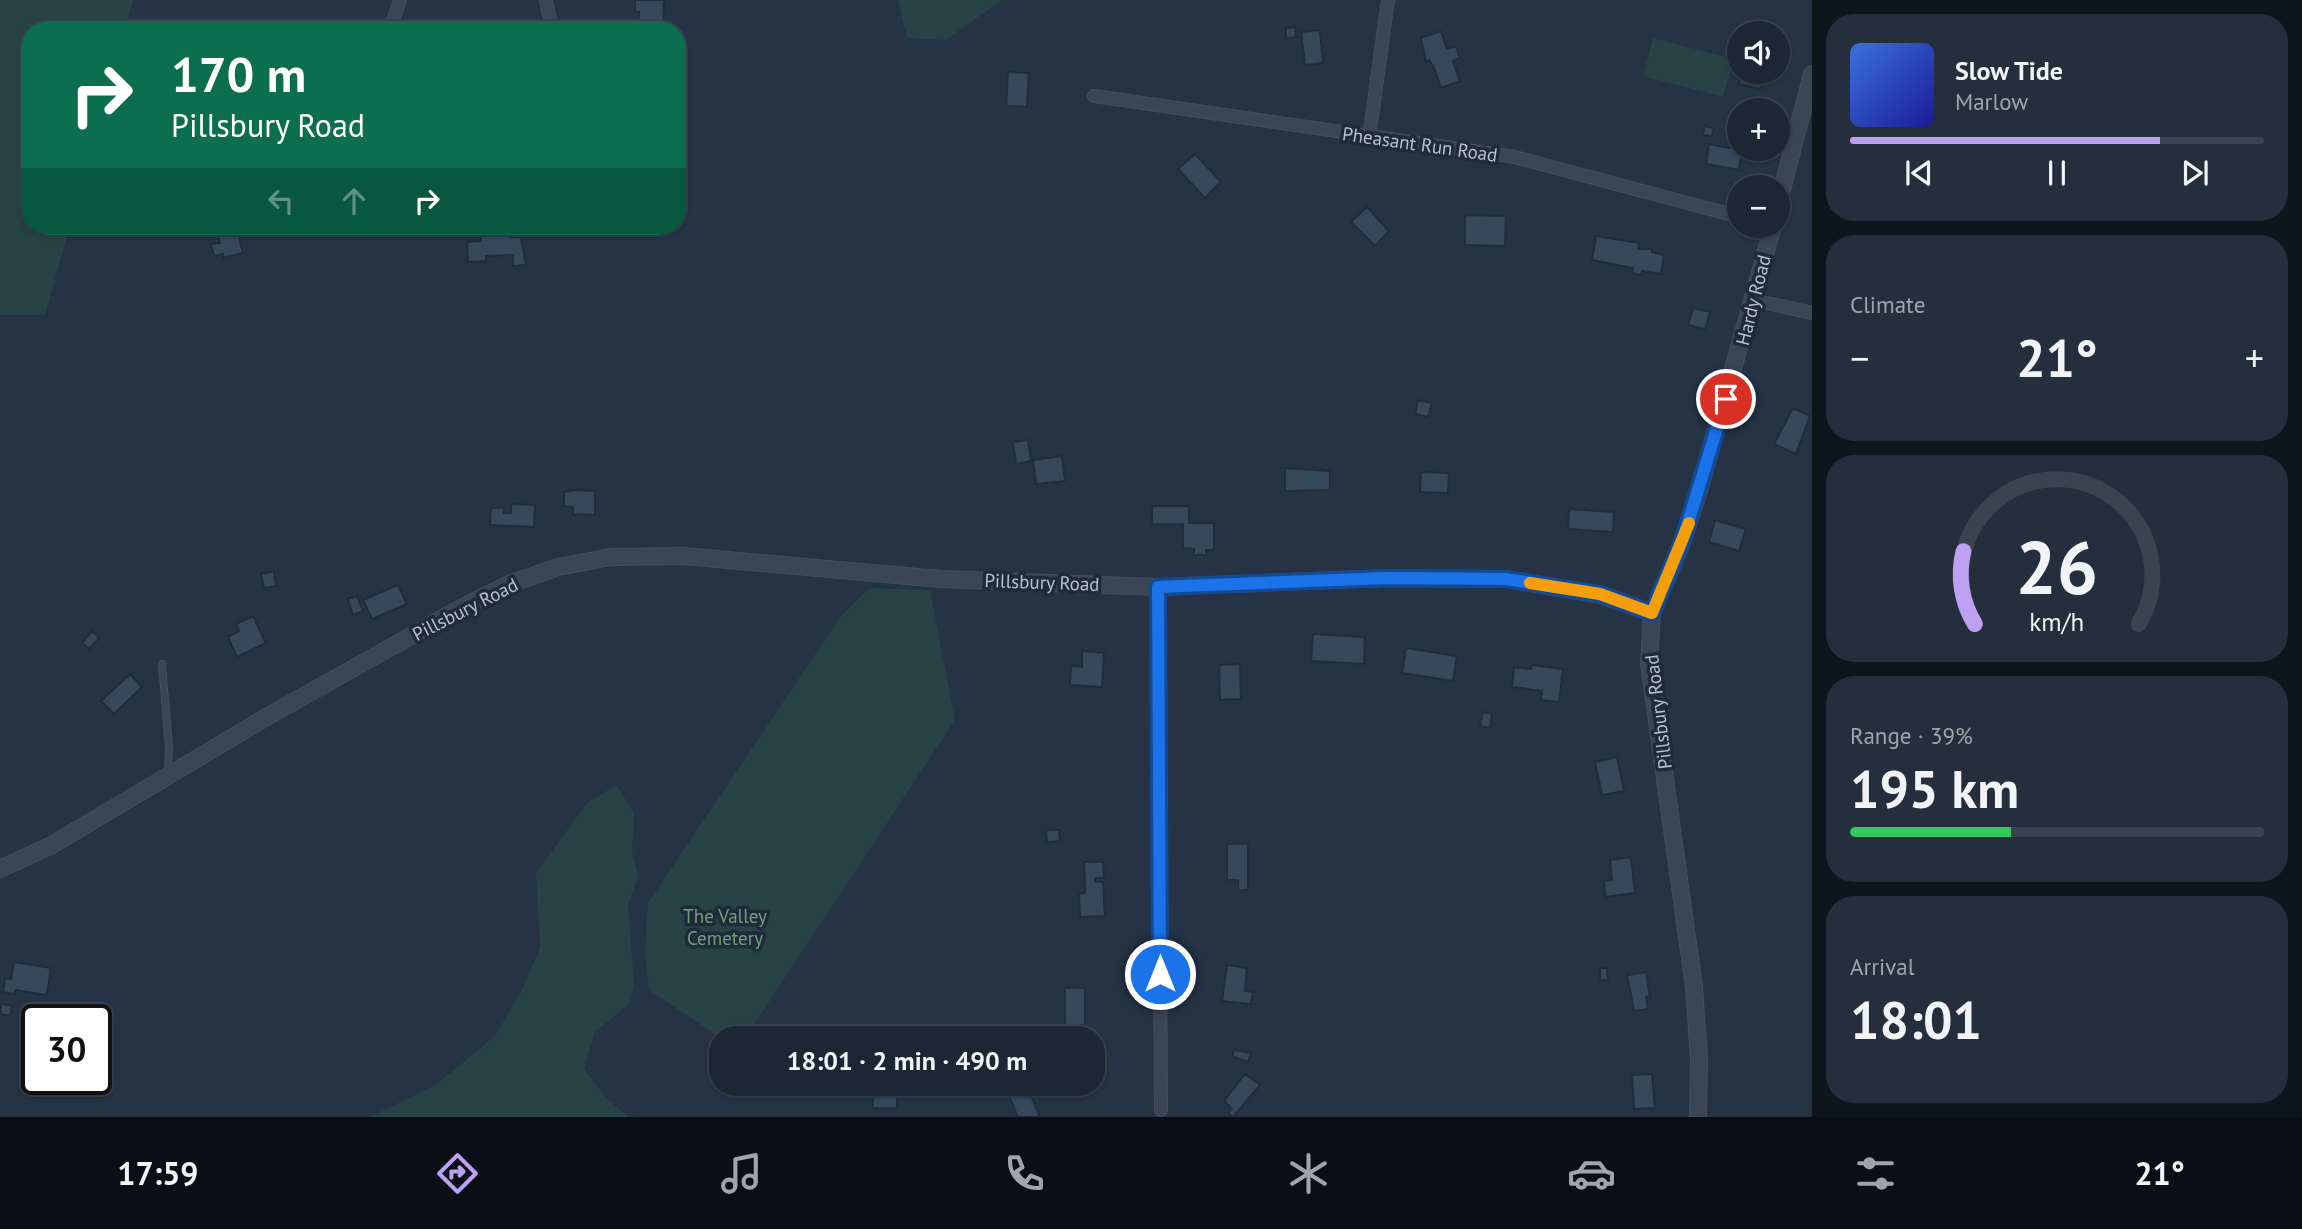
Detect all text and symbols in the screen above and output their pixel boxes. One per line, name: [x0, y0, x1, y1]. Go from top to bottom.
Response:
map controls: [1727, 21, 1790, 238]
button: sound: [1727, 21, 1790, 84]
text: 170 m: [171, 42, 306, 106]
icon: right: [56, 49, 147, 140]
text: Slow Tide: [1955, 54, 2063, 87]
text: Marlow: [1955, 87, 2028, 116]
button: +: [1727, 98, 1790, 161]
text: Pillsbury Road: [171, 104, 365, 146]
street label: Pheasant Run Road: [1341, 121, 1499, 167]
icon: previous: [1900, 154, 1938, 192]
icon: pause: [2038, 154, 2076, 192]
icon: next: [2176, 154, 2214, 192]
button: −: [1727, 175, 1790, 238]
icon: left: [262, 182, 300, 220]
icon: ahead: [335, 182, 373, 220]
icon: right: [408, 182, 446, 220]
street label: Hardy Road: [1730, 252, 1776, 348]
text: Climate: [1850, 290, 1925, 319]
text: 21°: [2016, 324, 2098, 391]
text: −: [1850, 333, 1869, 382]
text: +: [2245, 333, 2264, 382]
pin: [1696, 369, 1756, 429]
icon: arrive: [1707, 380, 1745, 418]
text: 26: [2016, 521, 2098, 615]
street label: Pillsbury Road: [984, 568, 1100, 596]
street label: Pillsbury Road: [408, 572, 522, 646]
text: km/h: [2030, 606, 2084, 638]
street label: Pillsbury Road: [1639, 653, 1677, 771]
text: Range · 39%: [1850, 721, 1973, 750]
text: 195 km: [1850, 755, 2019, 822]
park label: The Valley Cemetery: [683, 904, 767, 950]
position arrow: [1123, 937, 1197, 1011]
text: Arrival: [1850, 952, 1914, 981]
text: 18:01: [1850, 986, 1982, 1053]
speed limit sign: 30: [21, 1004, 112, 1095]
text: 18:01 · 2 min · 490 m: [787, 1044, 1027, 1077]
icon: directions: [433, 1149, 482, 1198]
icon: music: [717, 1149, 766, 1198]
icon: phone: [1000, 1149, 1049, 1198]
icon: climate: [1284, 1149, 1333, 1198]
icon: car: [1567, 1149, 1616, 1198]
icon: filters: [1851, 1149, 1900, 1198]
text: 17:59: [117, 1152, 198, 1194]
text: 21°: [2134, 1152, 2185, 1194]

